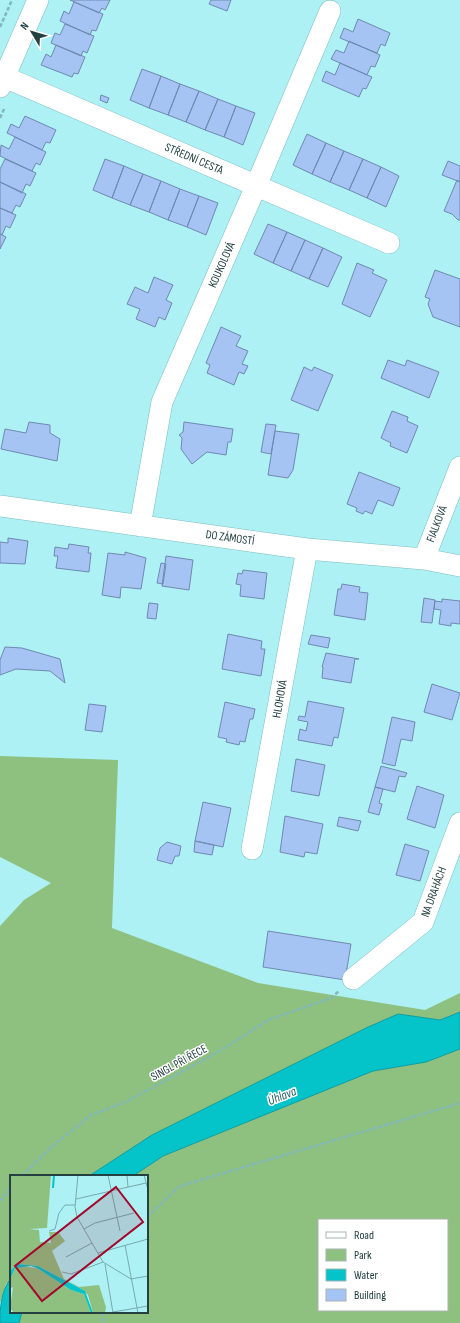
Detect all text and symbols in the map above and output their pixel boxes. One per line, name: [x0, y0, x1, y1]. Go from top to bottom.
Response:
north arrow: [12, 12, 52, 52]
text: N: [18, 20, 32, 32]
street label: STŘEDNÍ CESTA: [162, 140, 226, 178]
street label: KOUKOLOVÁ: [205, 239, 239, 290]
street label: FIALKOVÁ: [423, 503, 451, 544]
street label: DO ZÁMOSTÍ: [205, 527, 256, 549]
street label: HLOHOVÁ: [269, 678, 291, 719]
street label: NA DRAHÁCH: [418, 865, 450, 919]
street label: SINGL PŘI ŘECE: [148, 1041, 210, 1085]
water label: Úhlava: [265, 1083, 299, 1109]
inset map: [10, 1175, 148, 1313]
legend: [318, 1219, 448, 1311]
text: Road: [354, 1228, 374, 1243]
text: Park: [354, 1248, 372, 1263]
text: Water: [354, 1268, 378, 1283]
text: Building: [354, 1288, 386, 1303]

